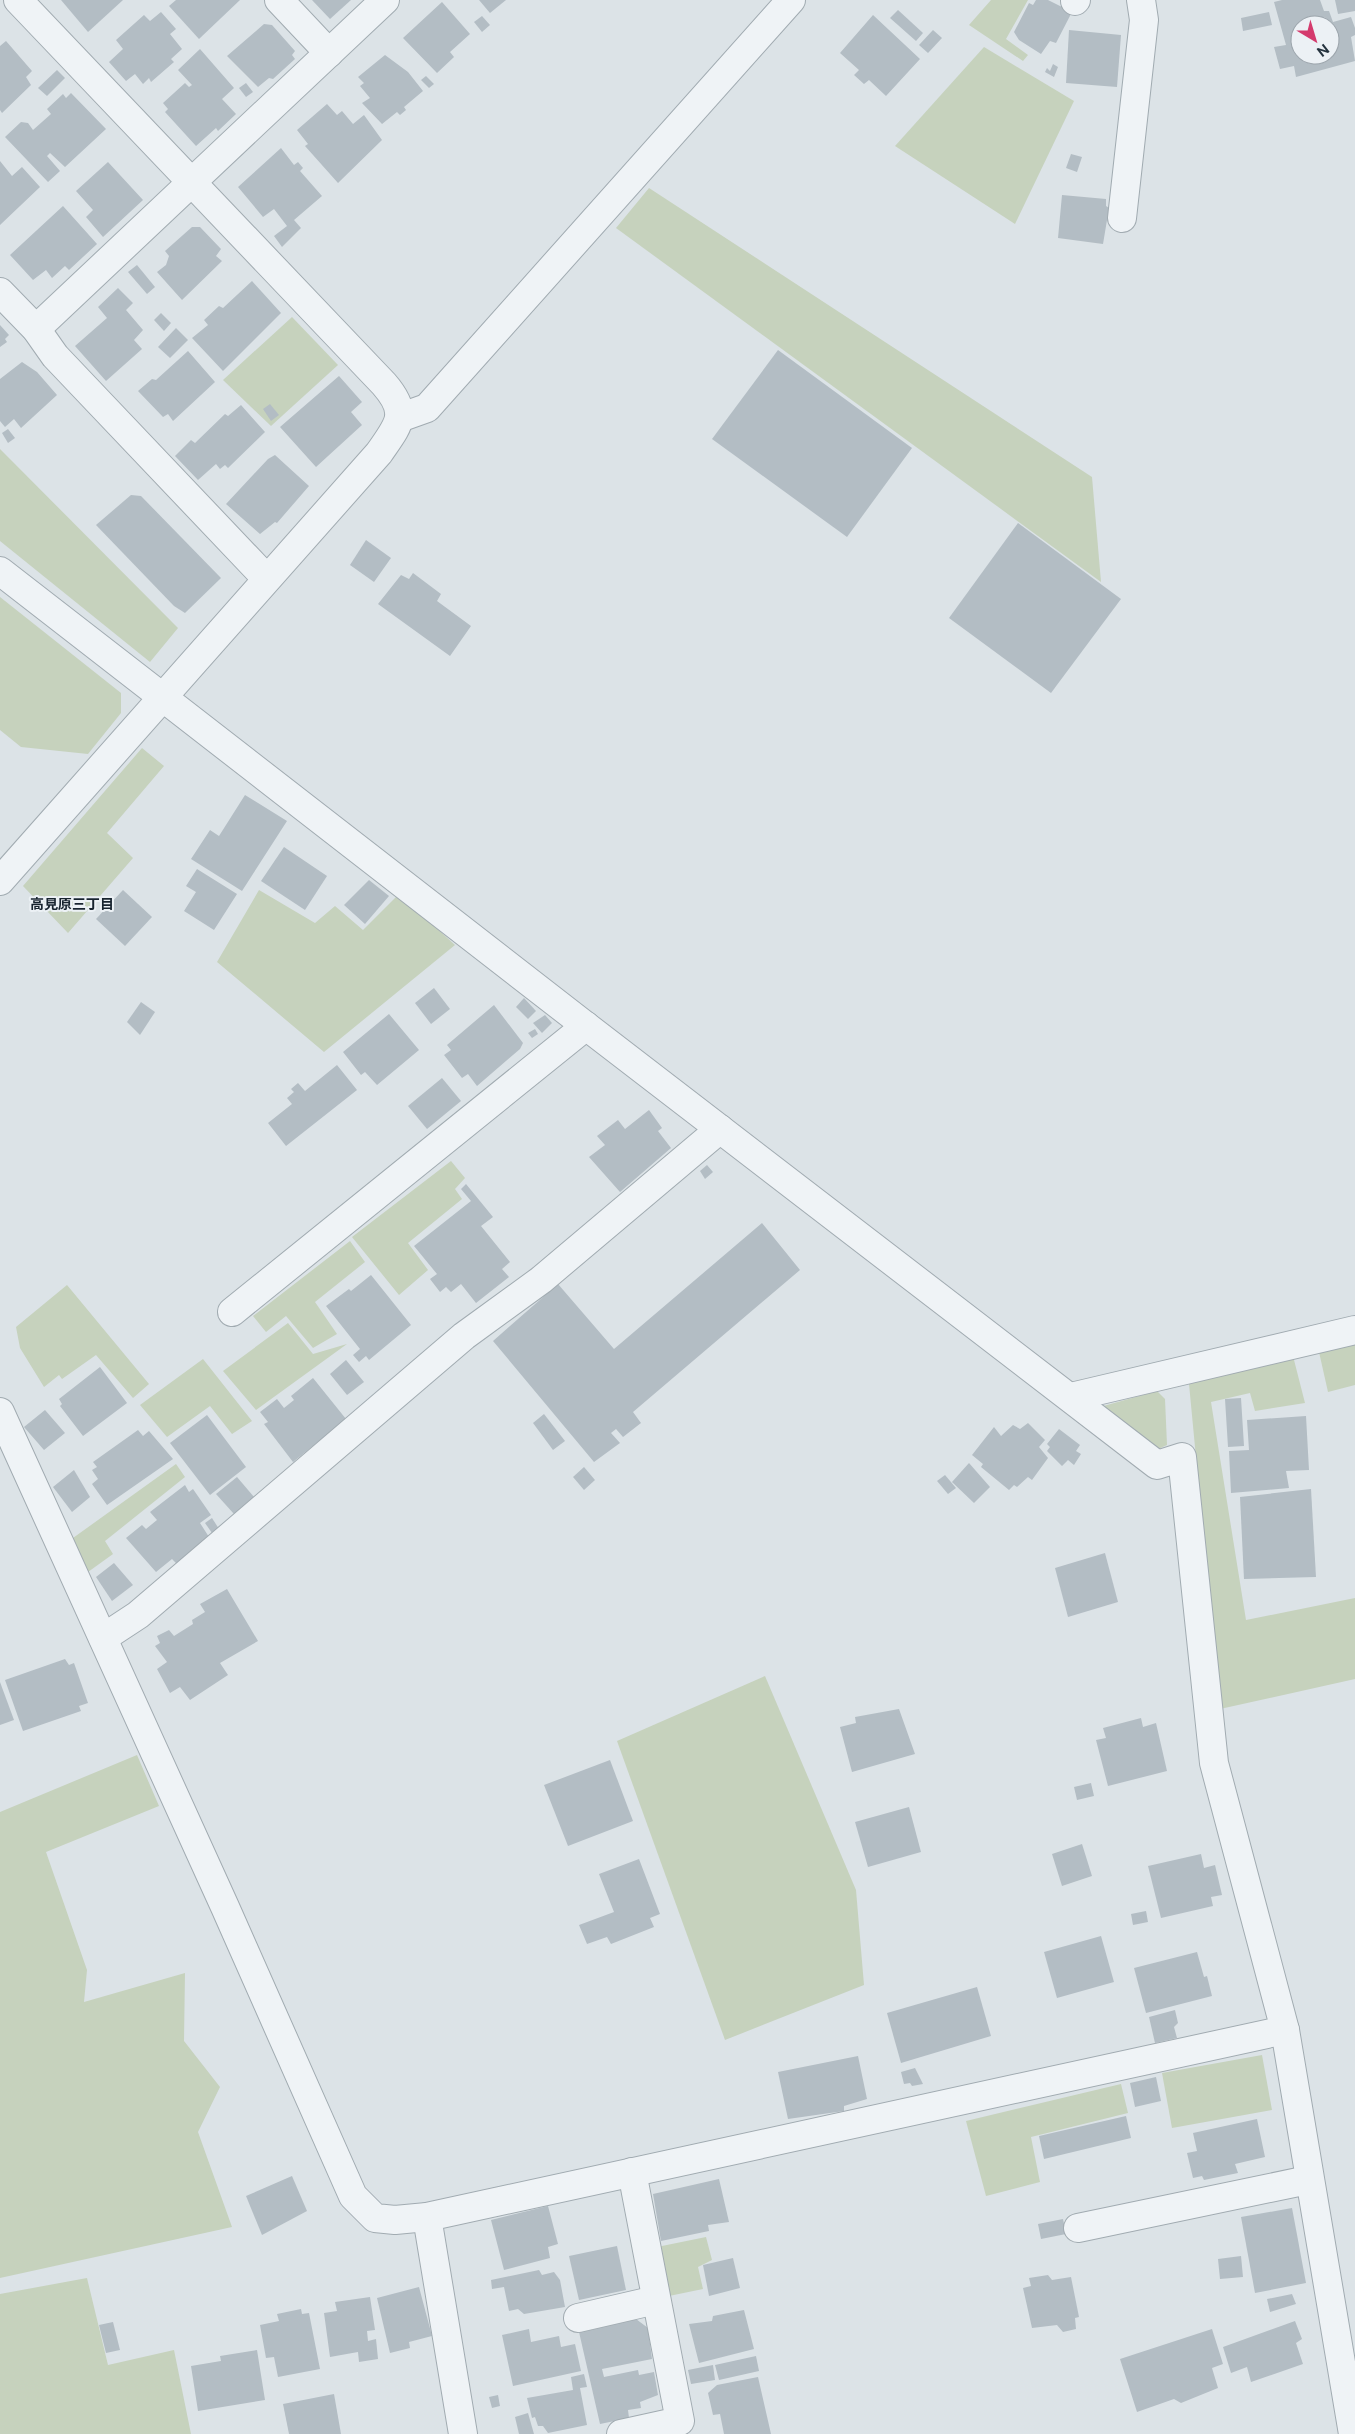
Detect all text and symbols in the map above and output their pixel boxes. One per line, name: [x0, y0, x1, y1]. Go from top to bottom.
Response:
north arrow: [1290, 15, 1340, 65]
text: N: [1314, 41, 1332, 60]
district label: 高見原三丁目: [30, 896, 114, 912]

